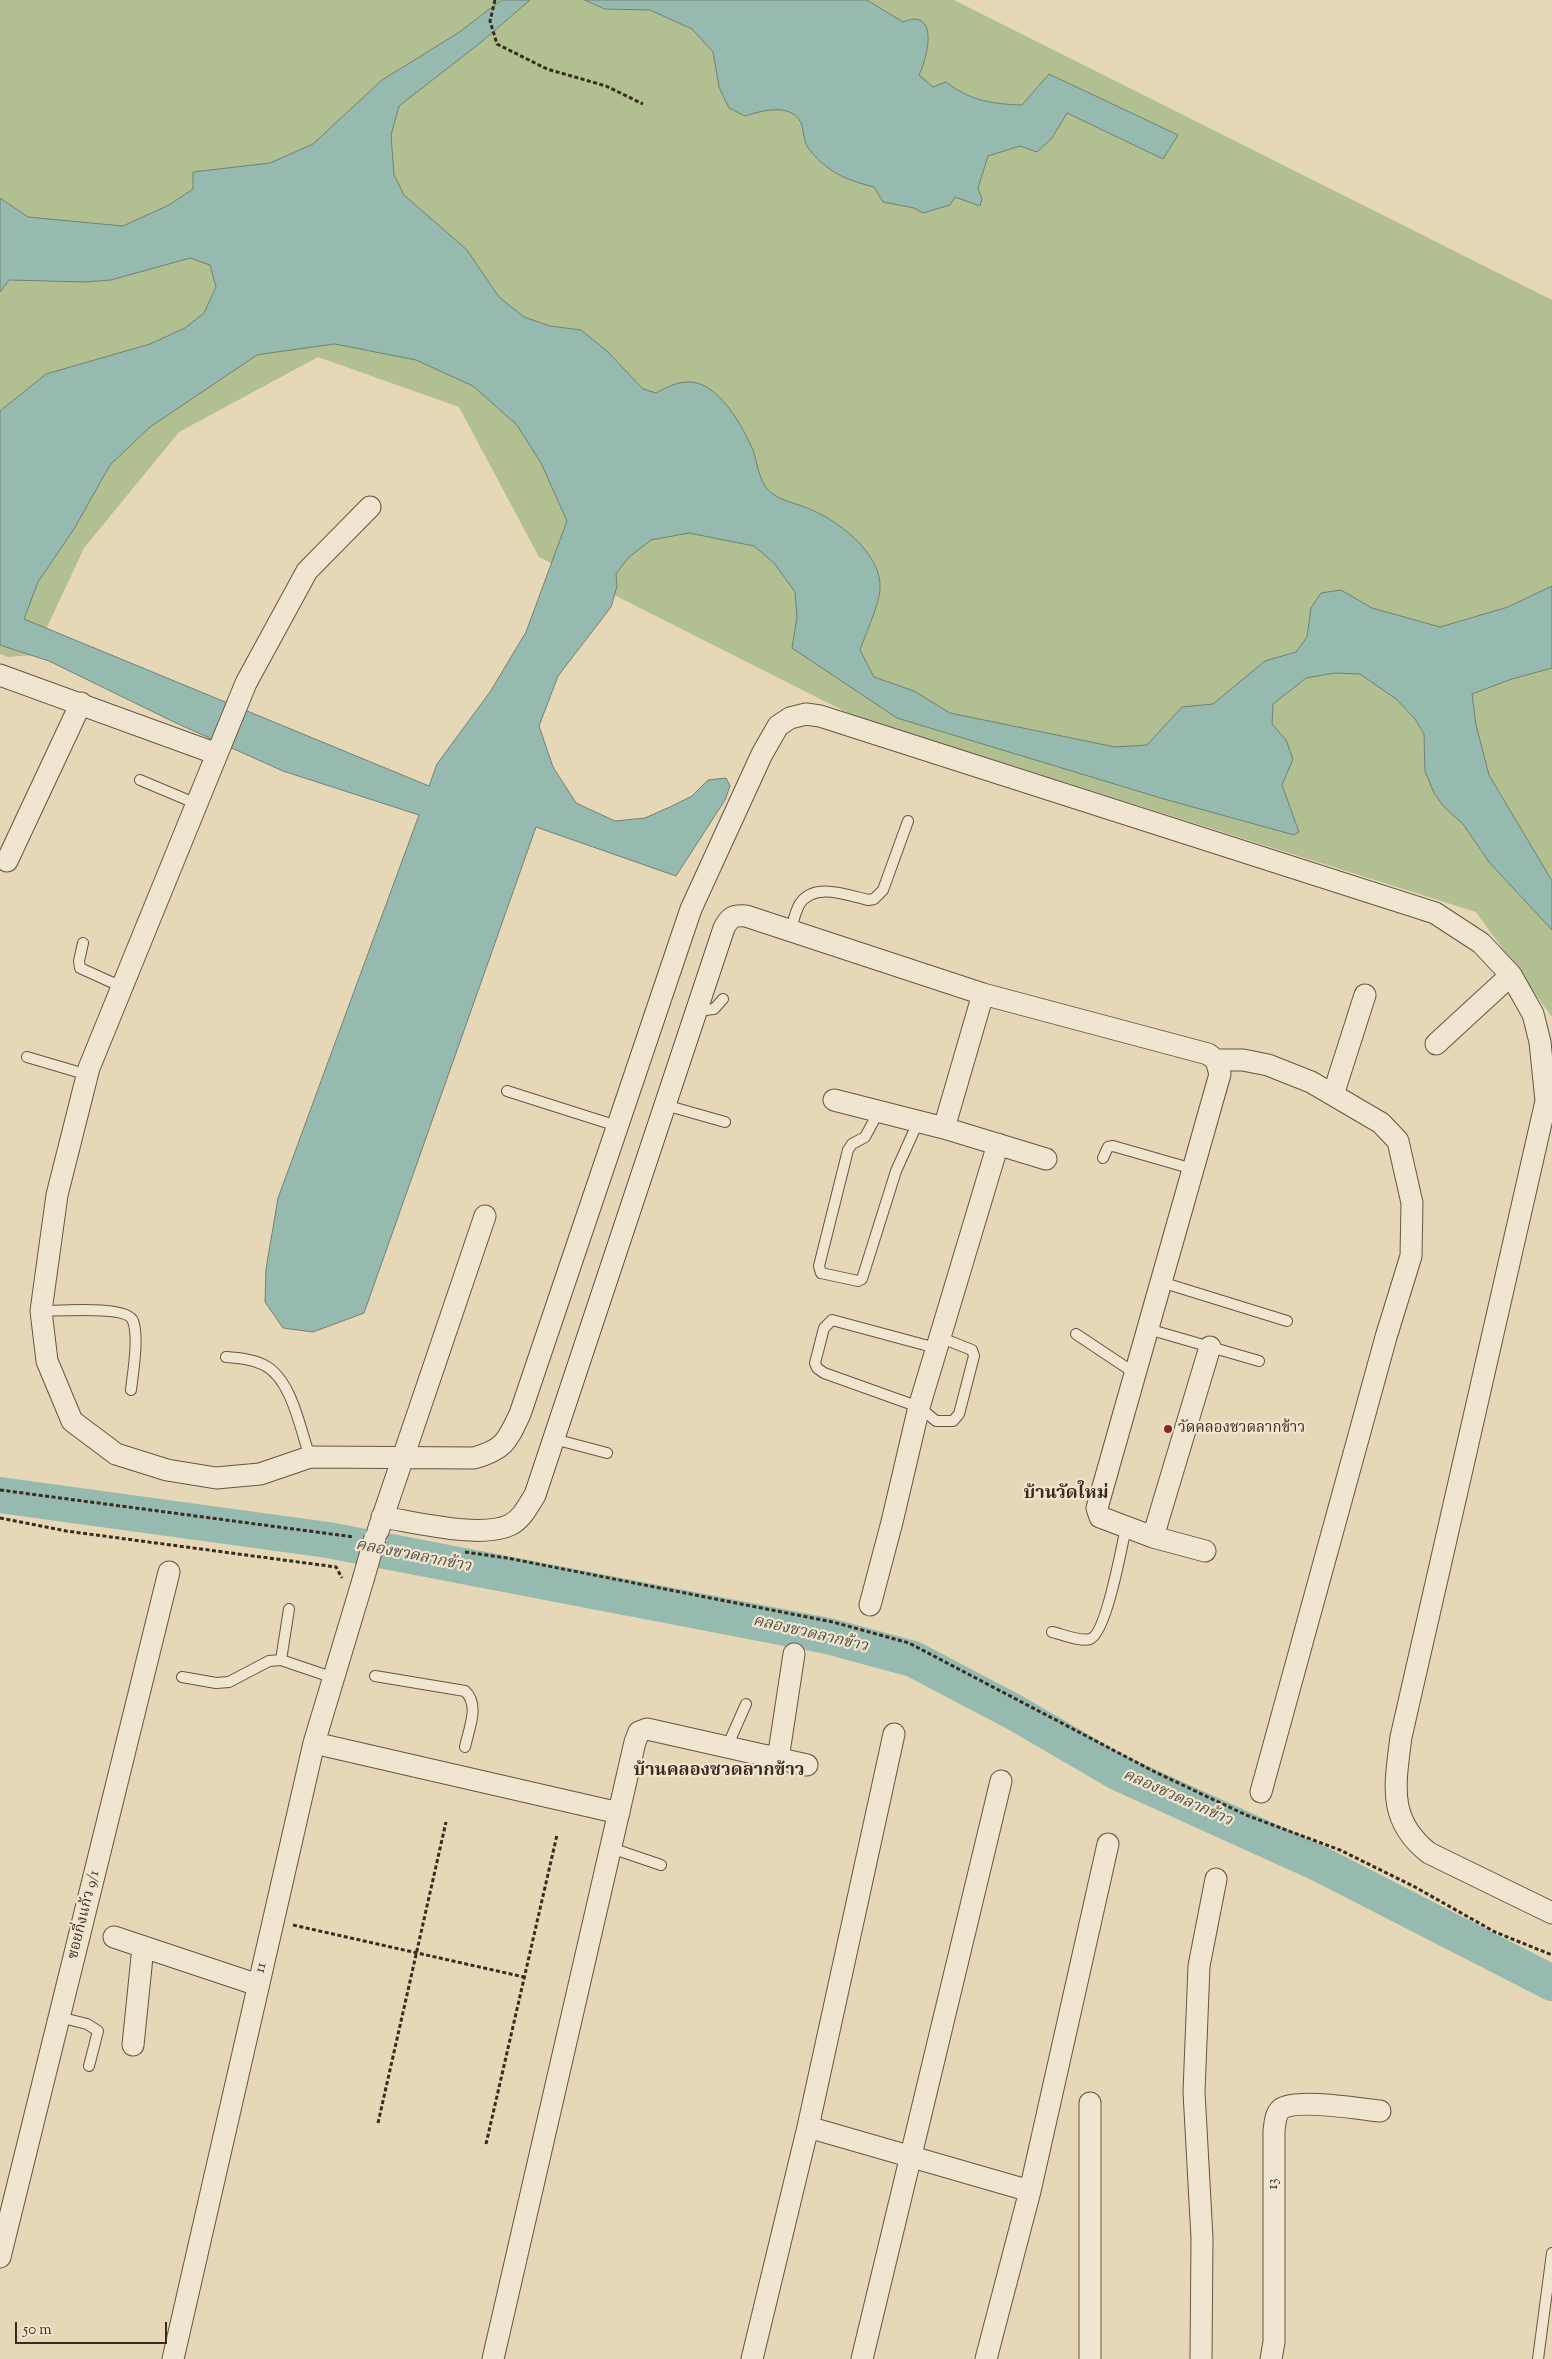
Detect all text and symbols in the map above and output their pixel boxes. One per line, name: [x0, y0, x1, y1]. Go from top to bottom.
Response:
place label: วัดคลองชวดลากข้าว: [1178, 1420, 1305, 1438]
marker: วัดคลองชวดลากข้าว: [1162, 1423, 1174, 1435]
district label: บ้านวัดใหม่: [1024, 1484, 1108, 1506]
water label: คลองชวดลากข้าว: [354, 1536, 472, 1578]
water label: คลองชวดลากข้าว: [751, 1612, 869, 1658]
district label: บ้านคลองชวดลากข้าว: [633, 1761, 805, 1783]
water label: คลองชวดลากข้าว: [1120, 1766, 1234, 1832]
street label: ซอยกิ่งแก้ว 9/1: [65, 1869, 105, 1961]
street label: 11: [252, 1961, 272, 1975]
street label: 13: [1265, 2178, 1283, 2190]
scale bar: [18, 2312, 170, 2344]
text: 50 m: [23, 2320, 52, 2341]

